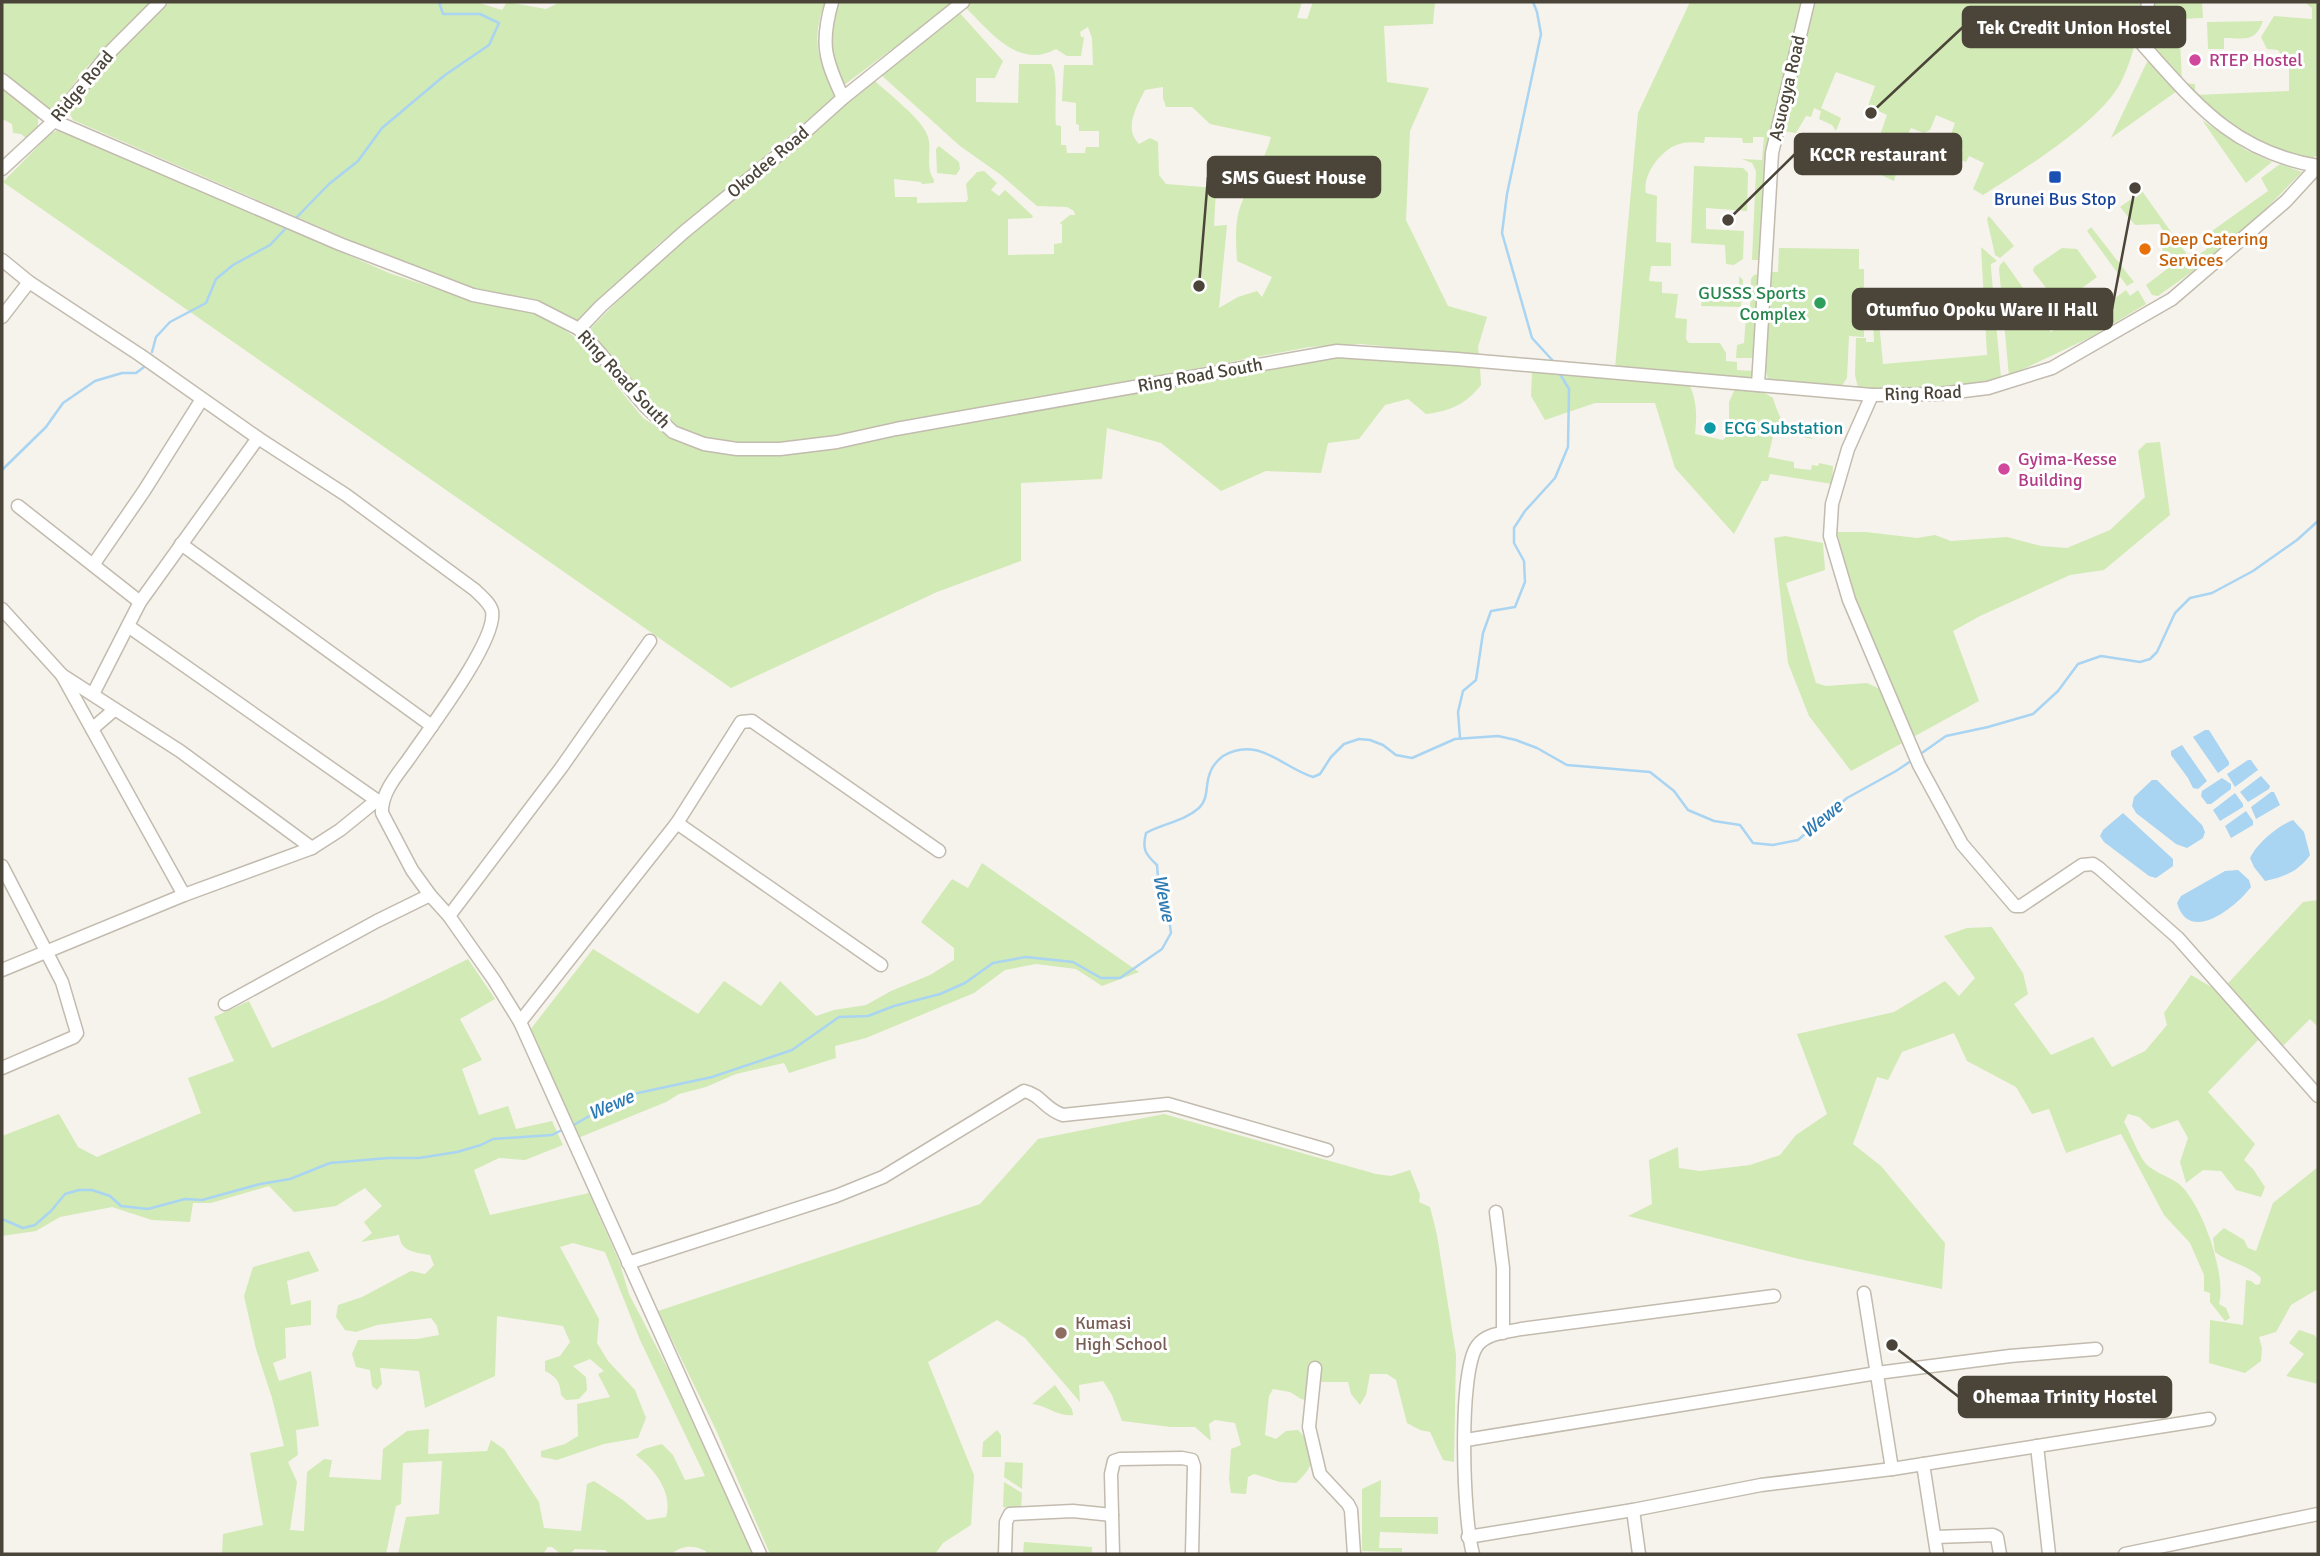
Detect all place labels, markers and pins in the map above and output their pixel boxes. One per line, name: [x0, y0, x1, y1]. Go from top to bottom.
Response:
callout: Tek Credit Union Hostel: [1963, 7, 2185, 47]
place label: RTEP Hostel: [2209, 49, 2303, 71]
marker: RTEP Hostel: [2187, 52, 2203, 68]
callout: KCCR restaurant: [1795, 134, 1961, 174]
callout: SMS Guest House: [1208, 157, 1380, 197]
marker: Brunei Bus Stop: [2047, 169, 2063, 185]
place label: Brunei Bus Stop: [1994, 188, 2116, 210]
place label: Deep Catering Services: [2159, 228, 2268, 271]
marker: Deep Catering Services: [2137, 241, 2153, 257]
place label: GUSSS Sports Complex: [1698, 282, 1807, 325]
callout: Otumfuo Opoku Ware II Hall: [1853, 289, 2112, 329]
marker: GUSSS Sports Complex: [1812, 295, 1828, 311]
place label: ECG Substation: [1724, 417, 1843, 439]
marker: ECG Substation: [1702, 420, 1718, 436]
place label: Gyima-Kesse Building: [2018, 448, 2117, 491]
marker: Gyima-Kesse Building: [1996, 461, 2012, 477]
place label: Kumasi High School: [1075, 1312, 1168, 1355]
marker: Kumasi High School: [1053, 1325, 1069, 1341]
callout: Ohemaa Trinity Hostel: [1959, 1377, 2171, 1417]

